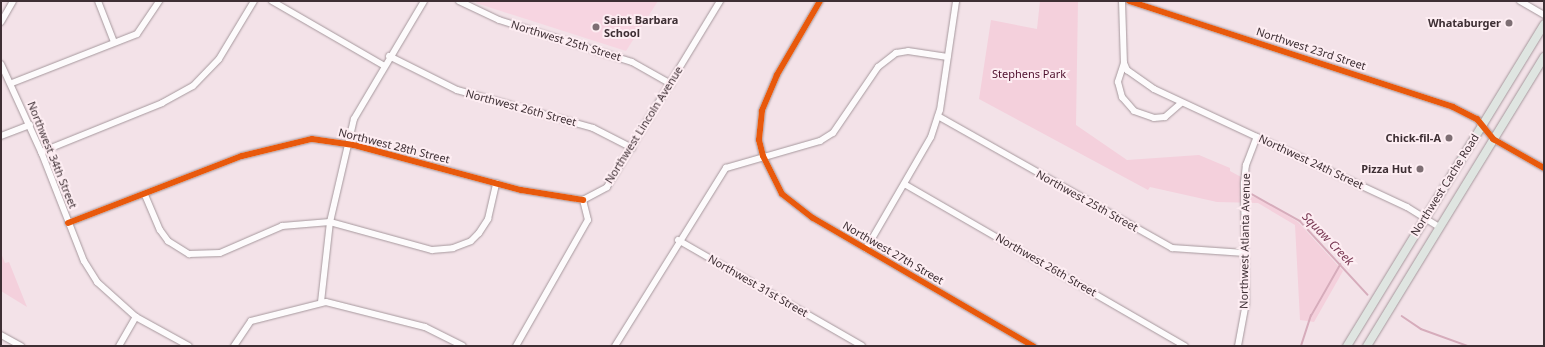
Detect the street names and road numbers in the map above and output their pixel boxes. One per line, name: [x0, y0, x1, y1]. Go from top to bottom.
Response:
street label: Northwest 25th Street: [509, 18, 623, 64]
street label: Northwest 23rd Street: [1255, 25, 1367, 73]
street label: Northwest Lincoln Avenue: [602, 64, 686, 186]
street label: Northwest 26th Street: [464, 87, 578, 129]
street label: Northwest 34th Street: [24, 100, 80, 210]
street label: Northwest 28th Street: [337, 126, 451, 166]
street label: Northwest Cache Road: [1408, 131, 1482, 239]
street label: Northwest 24th Street: [1256, 132, 1366, 192]
street label: Northwest 25th Street: [1034, 168, 1140, 234]
street label: Northwest Atlanta Avenue: [1237, 173, 1253, 309]
street label: Northwest 27th Street: [840, 219, 946, 287]
street label: Northwest 26th Street: [993, 231, 1099, 299]
street label: Northwest 31st Street: [706, 252, 810, 320]

